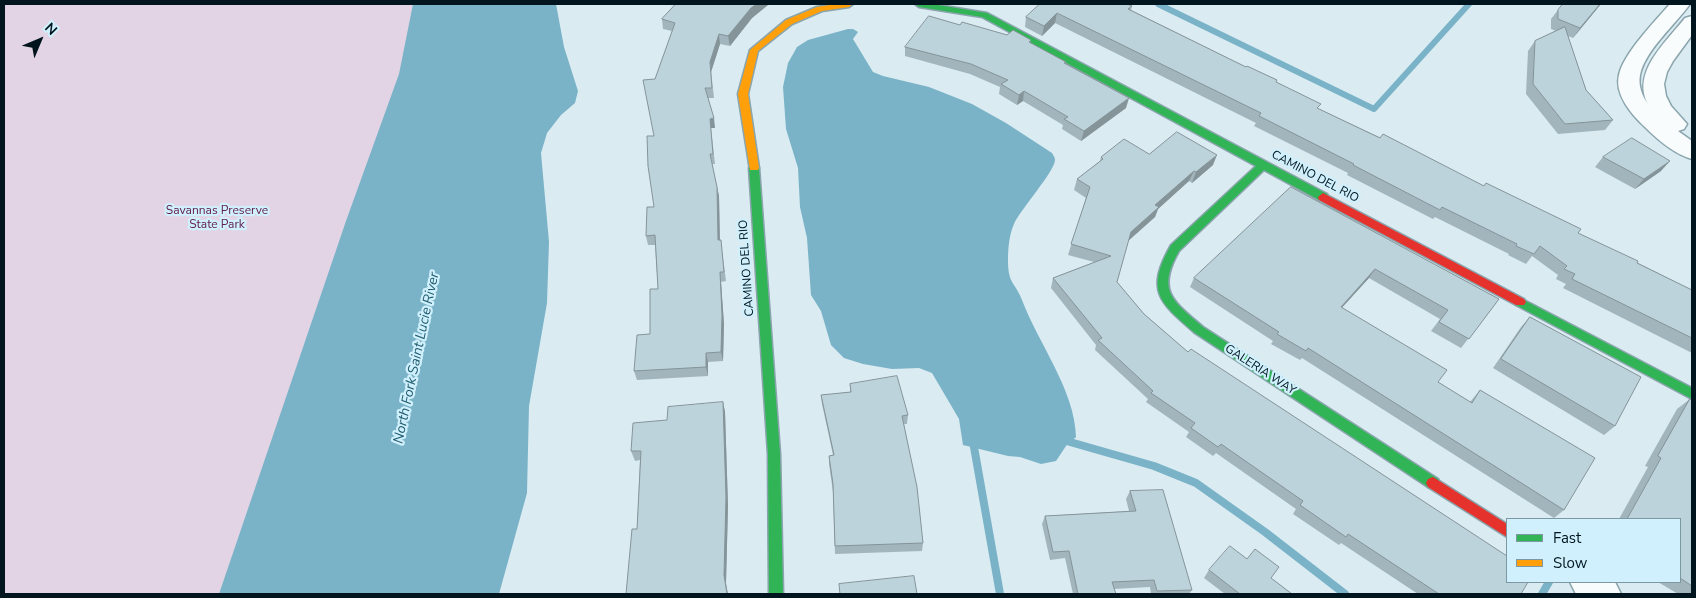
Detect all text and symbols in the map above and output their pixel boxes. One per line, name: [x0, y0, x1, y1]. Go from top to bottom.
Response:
north arrow: [15, 15, 65, 65]
text: N: [41, 19, 61, 39]
street label: CAMINO DEL RIO: [1269, 148, 1361, 206]
park label: Savannas Preserve State Park: [166, 204, 268, 232]
street label: CAMINO DEL RIO: [736, 219, 758, 317]
water label: North Fork Saint Lucie River: [391, 271, 443, 445]
street label: GALERIA WAY: [1222, 342, 1298, 398]
legend: [1506, 518, 1681, 583]
text: Fast: [1553, 528, 1581, 548]
text: Slow: [1553, 553, 1587, 573]

